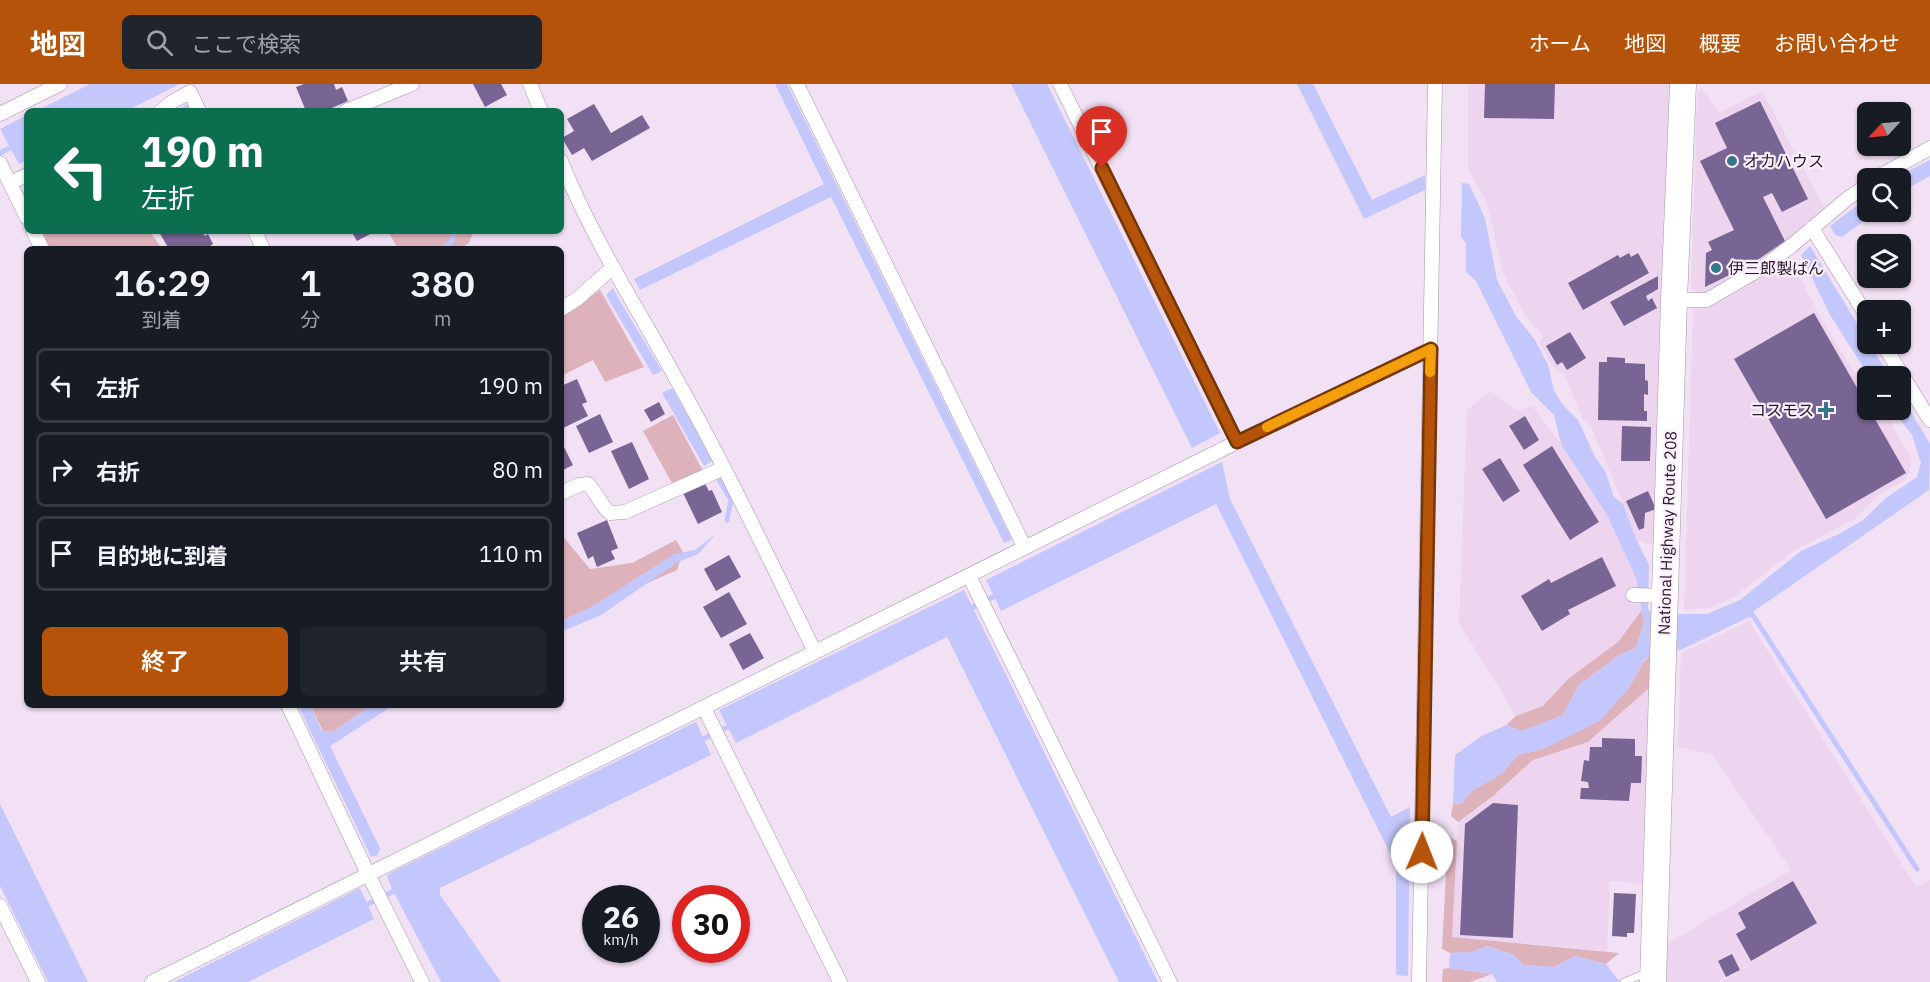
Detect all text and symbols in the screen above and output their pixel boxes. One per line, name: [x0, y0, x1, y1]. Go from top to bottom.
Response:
search box: [122, 15, 542, 69]
text: 地図: [30, 25, 86, 62]
icon: search: [143, 26, 176, 59]
text: ここで検索: [191, 29, 301, 58]
text: ホーム: [1529, 29, 1591, 57]
text: 地図: [1624, 29, 1666, 57]
text: 概要: [1699, 29, 1741, 57]
text: お問い合わせ: [1774, 29, 1900, 57]
north arrow: [1857, 102, 1911, 156]
map controls: [1857, 102, 1911, 420]
pin: [1076, 106, 1127, 168]
icon: arrive: [1085, 115, 1118, 148]
text: 190 m: [141, 124, 264, 179]
icon: left: [42, 132, 120, 210]
place label: オカハウス: [1744, 151, 1824, 171]
marker: オカハウス: [1725, 154, 1739, 168]
button: search: [1857, 168, 1911, 222]
text: 左折: [141, 180, 195, 215]
button: layers: [1857, 234, 1911, 288]
place label: 伊三郎製ぱん: [1728, 258, 1824, 278]
text: 16:29: [113, 259, 211, 306]
text: 1: [300, 259, 321, 306]
text: 380: [410, 260, 475, 307]
marker: 伊三郎製ぱん: [1709, 261, 1723, 275]
button: +: [1857, 300, 1911, 354]
text: m: [434, 305, 451, 332]
text: 到着: [142, 306, 182, 333]
text: 分: [301, 306, 321, 333]
button: −: [1857, 366, 1911, 420]
icon: left: [45, 369, 78, 402]
text: 190 m: [479, 371, 543, 400]
text: 左折: [96, 373, 140, 402]
place label: コスモス: [1750, 400, 1814, 420]
marker: コスモス: [1819, 403, 1833, 417]
street label: National Highway Route 208: [1653, 431, 1681, 635]
icon: right: [45, 453, 78, 486]
text: 80 m: [492, 455, 543, 484]
text: 右折: [96, 457, 140, 486]
icon: arrive: [45, 537, 78, 570]
text: 110 m: [479, 539, 543, 568]
text: 目的地に到着: [96, 541, 228, 570]
button: 終了: [42, 627, 288, 696]
button: 共有: [300, 627, 546, 696]
position arrow: [1390, 820, 1454, 884]
speed limit sign: 30: [672, 885, 750, 963]
text: 26: [603, 897, 639, 936]
text: km/h: [603, 930, 639, 949]

